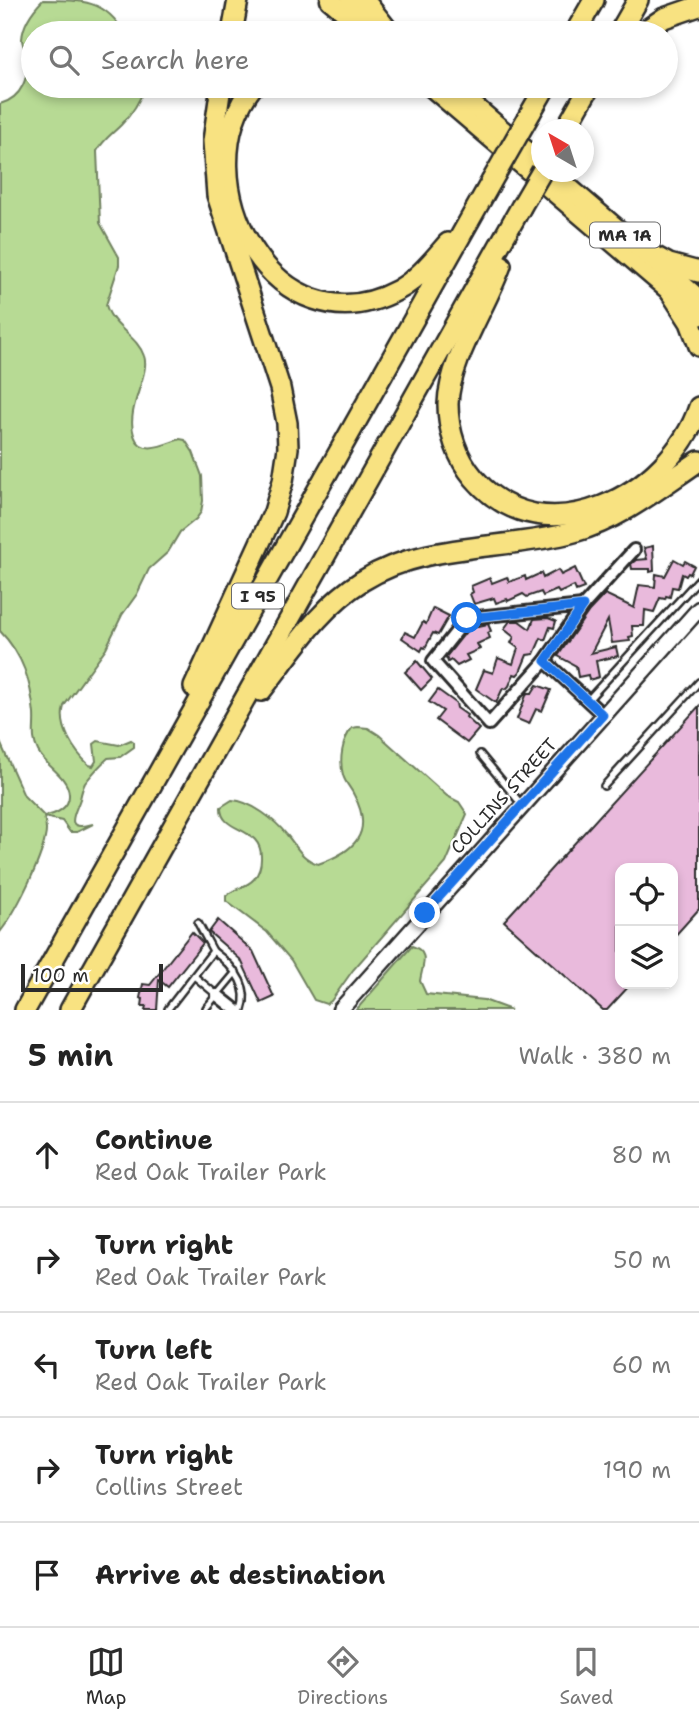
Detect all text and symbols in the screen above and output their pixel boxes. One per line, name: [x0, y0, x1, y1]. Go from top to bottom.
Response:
search box: [21, 21, 678, 98]
icon: search: [45, 41, 83, 79]
text: Search here: [101, 42, 250, 77]
north arrow: [531, 119, 594, 182]
road number: MA 1A: [590, 222, 660, 247]
road number: I 95: [232, 583, 284, 608]
route start: [451, 602, 482, 633]
street label: COLLINS STREET: [445, 733, 563, 859]
map controls: [615, 863, 678, 989]
button: locate: [615, 863, 678, 926]
route end: [409, 897, 440, 928]
button: layers: [615, 926, 678, 989]
scale bar: [21, 961, 163, 993]
text: 100 m: [32, 963, 89, 988]
text: 5 min: [28, 1035, 113, 1076]
text: Walk · 380 m: [518, 1041, 671, 1071]
text: Continue: [95, 1122, 213, 1157]
icon: ahead: [28, 1136, 66, 1174]
text: 80 m: [612, 1140, 671, 1170]
text: Red Oak Trailer Park: [95, 1157, 327, 1187]
text: Turn right: [95, 1227, 233, 1262]
icon: right: [28, 1241, 66, 1279]
text: 50 m: [613, 1245, 671, 1275]
text: Red Oak Trailer Park: [95, 1262, 327, 1292]
text: Turn left: [95, 1332, 212, 1367]
icon: left: [28, 1346, 66, 1384]
text: 60 m: [612, 1350, 671, 1380]
text: Red Oak Trailer Park: [95, 1367, 327, 1397]
text: Turn right: [95, 1437, 233, 1472]
icon: right: [28, 1451, 66, 1489]
text: 190 m: [603, 1455, 671, 1485]
text: Collins Street: [95, 1472, 243, 1502]
icon: arrive: [28, 1556, 66, 1594]
text: Arrive at destination: [95, 1557, 385, 1592]
tab: Map: [86, 1643, 126, 1710]
tab: Directions: [298, 1643, 388, 1710]
tab: Saved: [559, 1643, 613, 1710]

